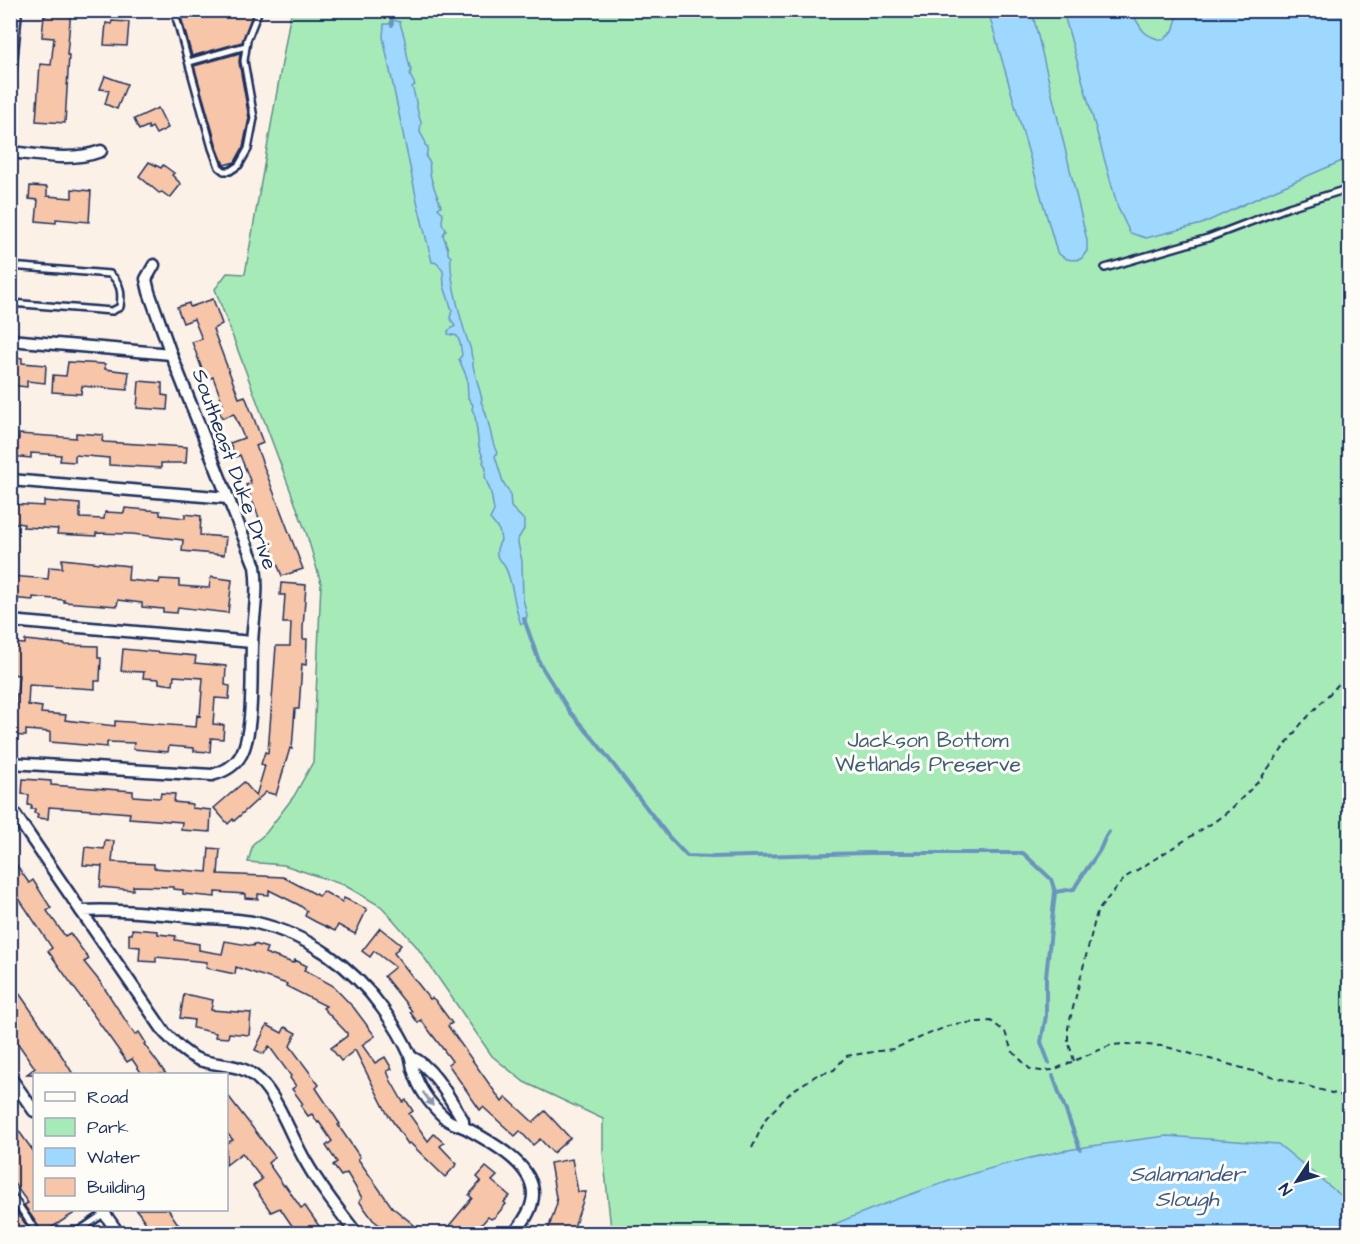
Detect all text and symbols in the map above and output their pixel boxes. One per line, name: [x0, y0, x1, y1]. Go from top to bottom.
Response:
street label: Southeast Duke Drive: [185, 365, 284, 574]
park label: Jackson Bottom Wetlands Preserve: [835, 726, 1021, 779]
legend: [33, 1073, 228, 1211]
text: Road: [87, 1085, 128, 1110]
one-way arrow: [422, 1092, 434, 1107]
text: Park: [87, 1115, 129, 1140]
text: Water: [87, 1145, 140, 1170]
north arrow: [1267, 1151, 1327, 1211]
water label: Salamander Slough: [1130, 1159, 1247, 1216]
text: Building: [87, 1175, 145, 1201]
text: N: [1274, 1179, 1298, 1200]

